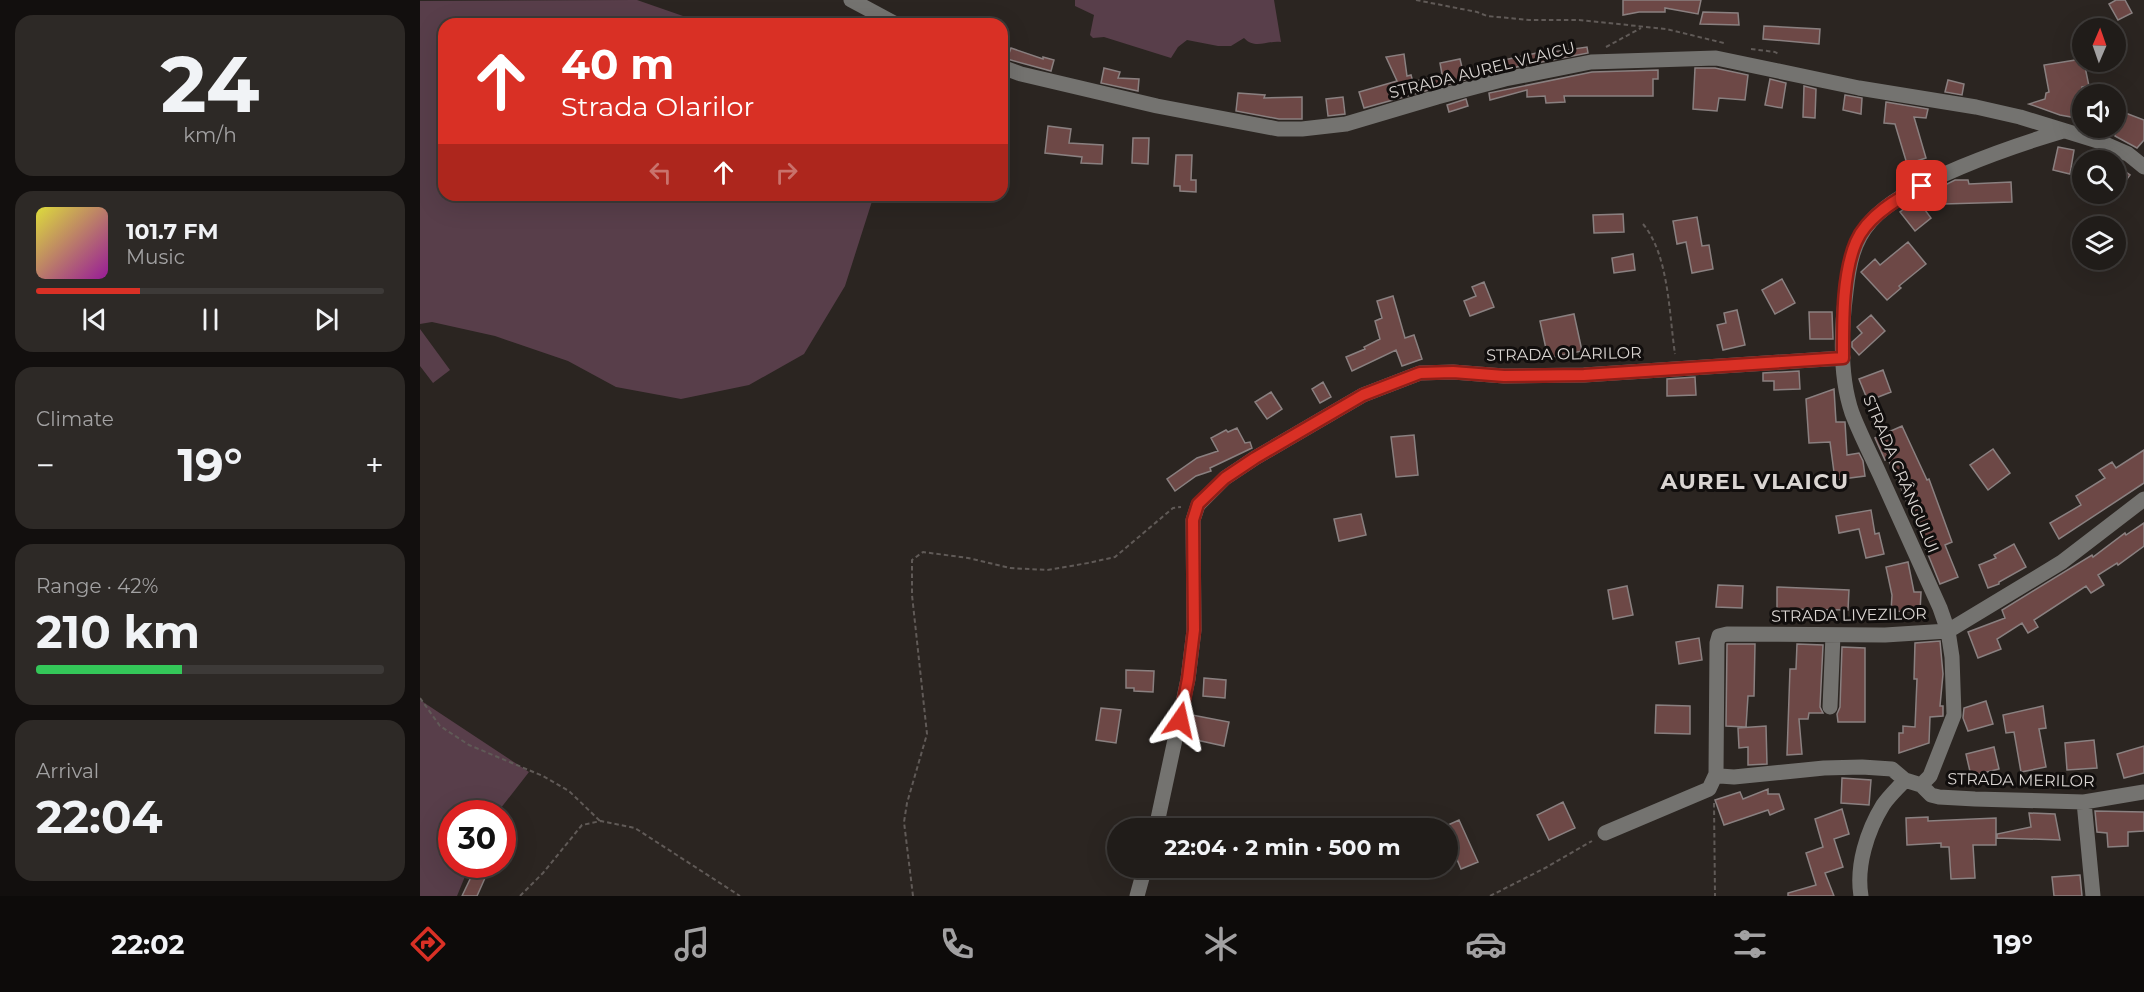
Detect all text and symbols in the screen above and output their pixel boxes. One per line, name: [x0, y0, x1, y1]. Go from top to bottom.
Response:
north arrow: [2072, 18, 2126, 72]
map controls: [2072, 18, 2126, 270]
text: 24: [161, 36, 259, 132]
text: 40 m: [561, 38, 674, 90]
street label: STRADA AUREL VLAICU: [1387, 38, 1577, 102]
icon: ahead: [462, 42, 540, 120]
button: sound: [2072, 84, 2126, 138]
text: Strada Olarilor: [561, 90, 754, 123]
text: km/h: [183, 123, 237, 147]
button: search: [2072, 150, 2126, 204]
icon: left: [644, 156, 677, 189]
icon: ahead: [707, 156, 740, 189]
icon: right: [770, 156, 803, 189]
pin: [1896, 160, 1947, 211]
icon: arrive: [1905, 169, 1938, 202]
button: layers: [2072, 216, 2126, 270]
text: 101.7 FM: [126, 218, 218, 245]
text: Music: [126, 245, 185, 269]
icon: previous: [78, 303, 111, 336]
icon: pause: [194, 303, 227, 336]
icon: next: [310, 303, 343, 336]
street label: STRADA OLARILOR: [1486, 343, 1642, 365]
street label: STRADA CRÂNGULUI: [1859, 392, 1943, 556]
text: Climate: [36, 407, 114, 431]
text: 19°: [177, 437, 243, 492]
text: −: [36, 445, 55, 485]
text: +: [365, 445, 384, 485]
district label: AUREL VLAICU: [1659, 468, 1850, 495]
text: Range · 42%: [36, 574, 158, 598]
text: 210 km: [36, 604, 200, 659]
street label: STRADA LIVEZILOR: [1771, 604, 1927, 626]
position arrow: [1148, 688, 1212, 752]
text: Arrival: [36, 759, 99, 783]
street label: STRADA MERILOR: [1947, 769, 2095, 791]
text: 22:04: [36, 789, 162, 844]
speed limit sign: 30: [438, 800, 516, 878]
text: 22:04 · 2 min · 500 m: [1164, 834, 1401, 861]
icon: directions: [407, 923, 449, 965]
icon: music: [671, 923, 713, 965]
icon: phone: [936, 923, 978, 965]
icon: climate: [1200, 923, 1242, 965]
icon: car: [1465, 923, 1507, 965]
icon: filters: [1729, 923, 1771, 965]
text: 22:02: [111, 928, 184, 961]
text: 19°: [1994, 928, 2033, 961]

